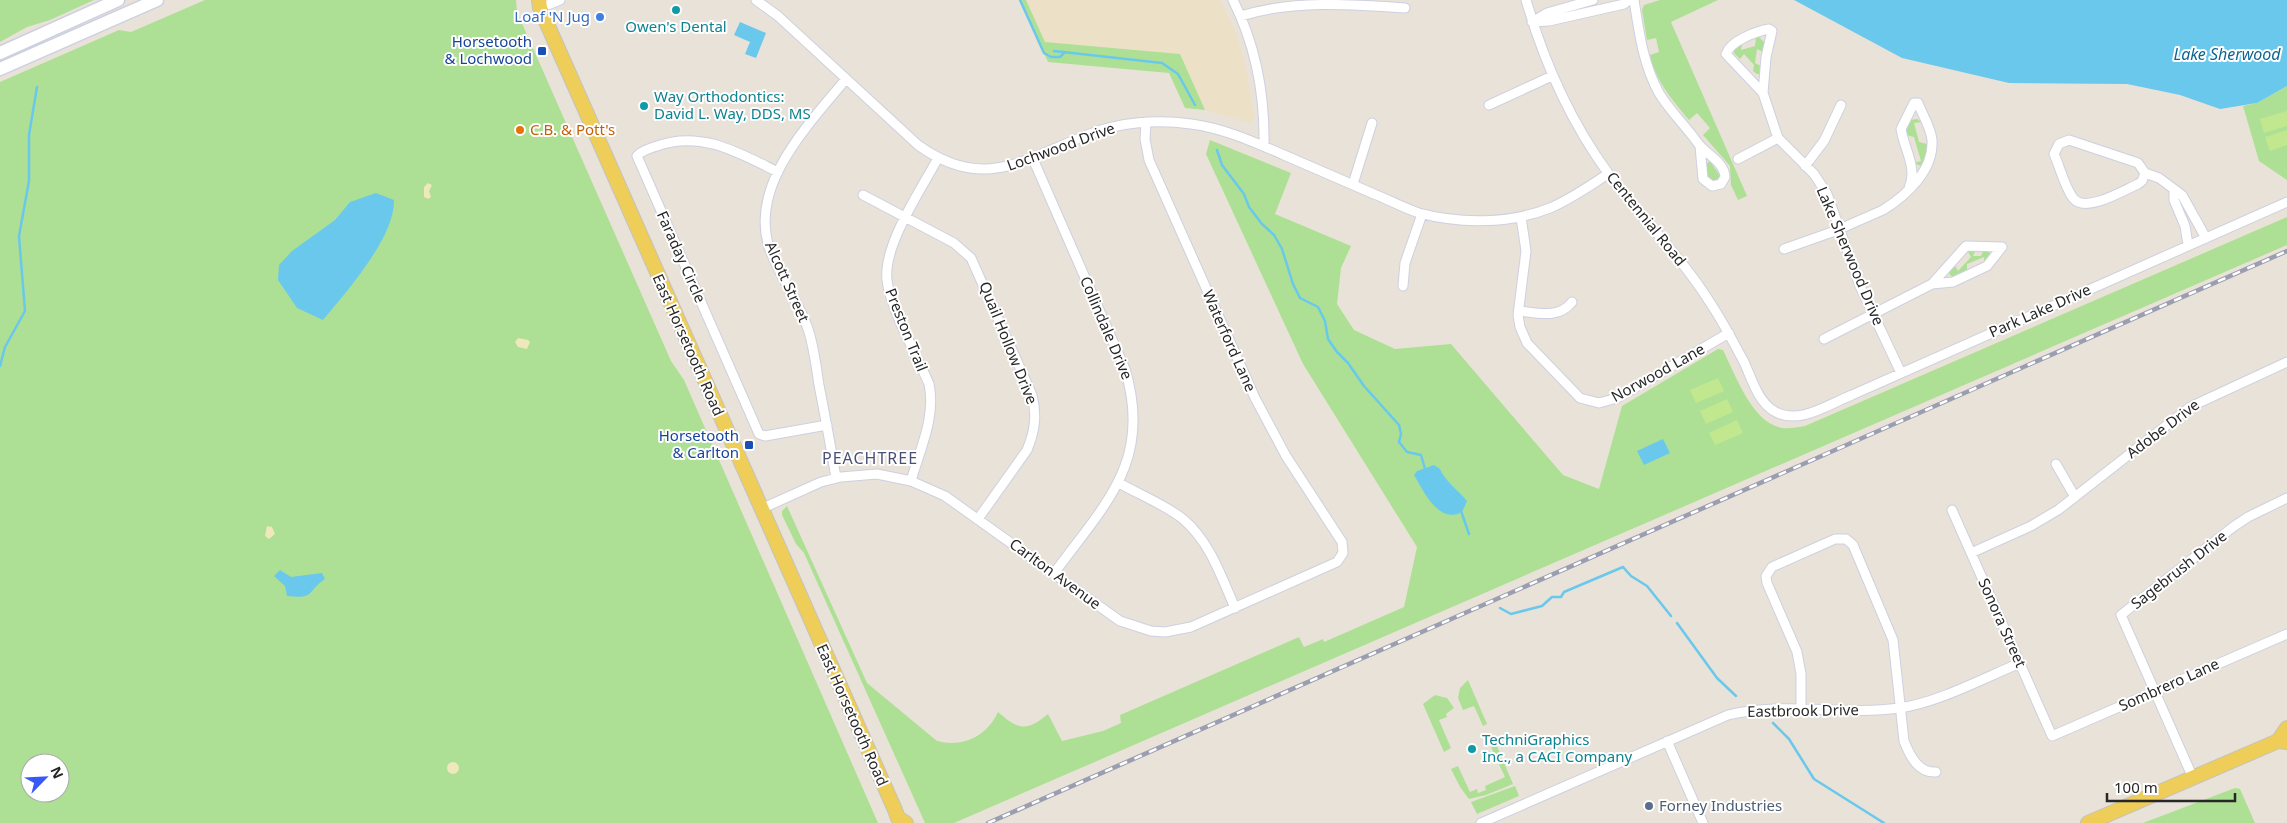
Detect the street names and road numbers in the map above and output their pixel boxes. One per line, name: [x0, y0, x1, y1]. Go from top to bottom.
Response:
street label: Lochwood Drive: [1004, 117, 1117, 175]
street label: Centennial Road: [1603, 167, 1691, 270]
street label: Lake Sherwood Drive: [1813, 183, 1889, 328]
street label: Faraday Circle: [653, 208, 711, 306]
street label: Alcott Street: [761, 238, 815, 326]
street label: East Horsetooth Road: [649, 270, 729, 419]
street label: Collindale Drive: [1076, 273, 1138, 382]
street label: Quail Hollow Drive: [975, 278, 1043, 407]
street label: Park Lake Drive: [1986, 279, 2094, 341]
street label: Preston Trail: [881, 285, 933, 374]
street label: Waterford Lane: [1199, 287, 1261, 395]
street label: Norwood Lane: [1607, 338, 1708, 406]
street label: Adobe Drive: [2122, 394, 2203, 462]
street label: Sagebrush Drive: [2126, 525, 2230, 613]
street label: Carlton Avenue: [1006, 533, 1105, 613]
street label: Sonora Street: [1974, 575, 2032, 671]
street label: East Horsetooth Road: [813, 640, 893, 789]
street label: Sombrero Lane: [2115, 653, 2222, 715]
street label: Eastbrook Drive: [1747, 699, 1859, 721]

